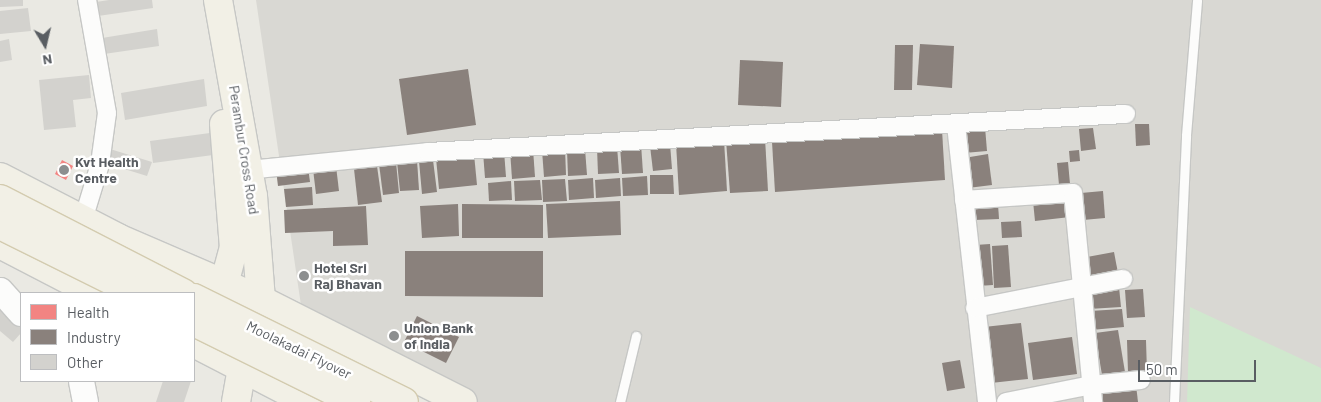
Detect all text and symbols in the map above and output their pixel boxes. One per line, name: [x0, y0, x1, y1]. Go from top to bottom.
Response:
north arrow: [20, 20, 70, 70]
text: N: [41, 51, 53, 69]
street label: Perambur Cross Road: [225, 84, 263, 216]
place label: Kvt Health Centre: [75, 154, 139, 186]
marker: Kvt Health Centre: [57, 163, 71, 177]
place label: Hotel Sri Raj Bhavan: [314, 260, 382, 292]
marker: Hotel Sri Raj Bhavan: [298, 270, 310, 282]
legend: [20, 292, 195, 382]
text: Health: [67, 303, 109, 321]
street label: Moolakadai Flyover: [244, 317, 354, 383]
place label: Union Bank of India: [404, 320, 473, 352]
text: Industry: [67, 328, 121, 346]
marker: Union Bank of India: [388, 330, 400, 342]
scale bar: [1141, 350, 1258, 382]
text: Other: [67, 353, 103, 371]
text: 50 m: [1146, 360, 1178, 378]

